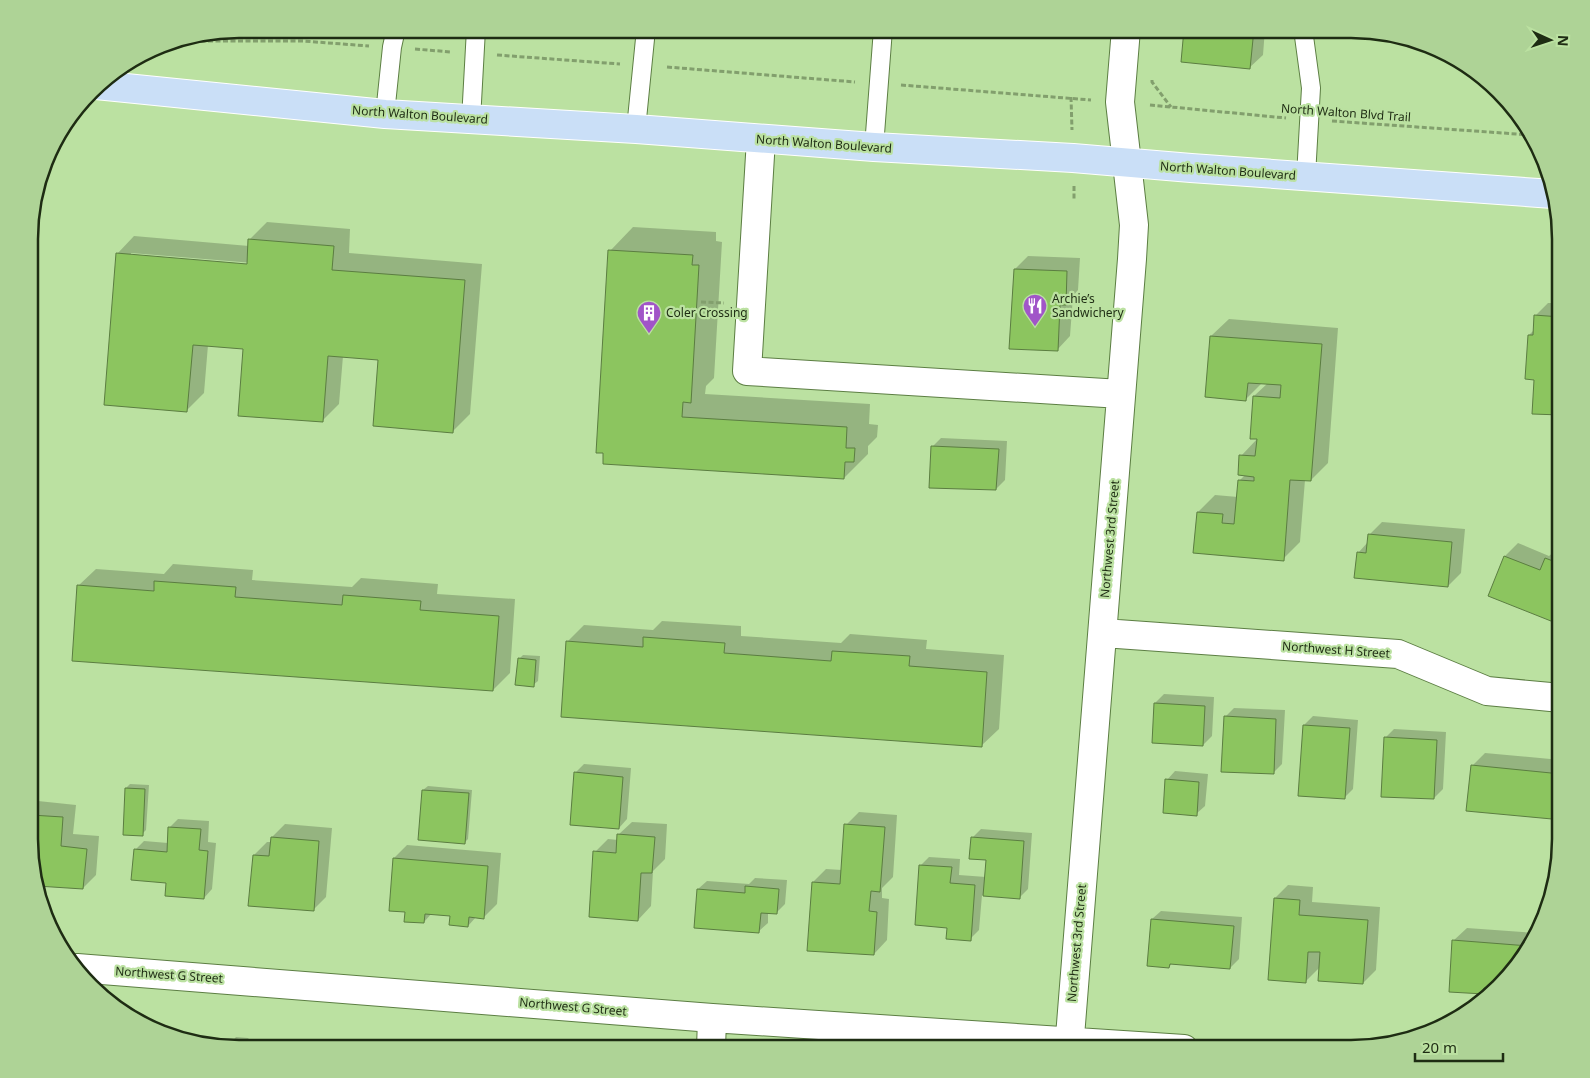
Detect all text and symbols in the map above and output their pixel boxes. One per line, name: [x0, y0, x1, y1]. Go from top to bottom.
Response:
north arrow: [1525, 15, 1575, 65]
text: N: [1554, 35, 1573, 47]
street label: North Walton Blvd Trail: [1280, 99, 1412, 126]
street label: North Walton Boulevard: [352, 101, 489, 128]
street label: North Walton Boulevard: [756, 130, 893, 157]
street label: North Walton Boulevard: [1160, 157, 1297, 184]
place label: Archie’s Sandwichery: [1052, 290, 1125, 321]
restaurant icon: Archie’s Sandwichery: [1022, 293, 1048, 327]
building icon: Coler Crossing: [636, 300, 662, 334]
place label: Coler Crossing: [666, 304, 748, 321]
street label: Northwest 3rd Street: [1096, 479, 1123, 599]
street label: Northwest H Street: [1282, 637, 1391, 662]
street label: Northwest 3rd Street: [1063, 883, 1090, 1003]
street label: Northwest G Street: [115, 962, 224, 987]
street label: Northwest G Street: [519, 993, 628, 1020]
scale bar: [1415, 1030, 1502, 1062]
text: 20 m: [1422, 1037, 1457, 1057]

